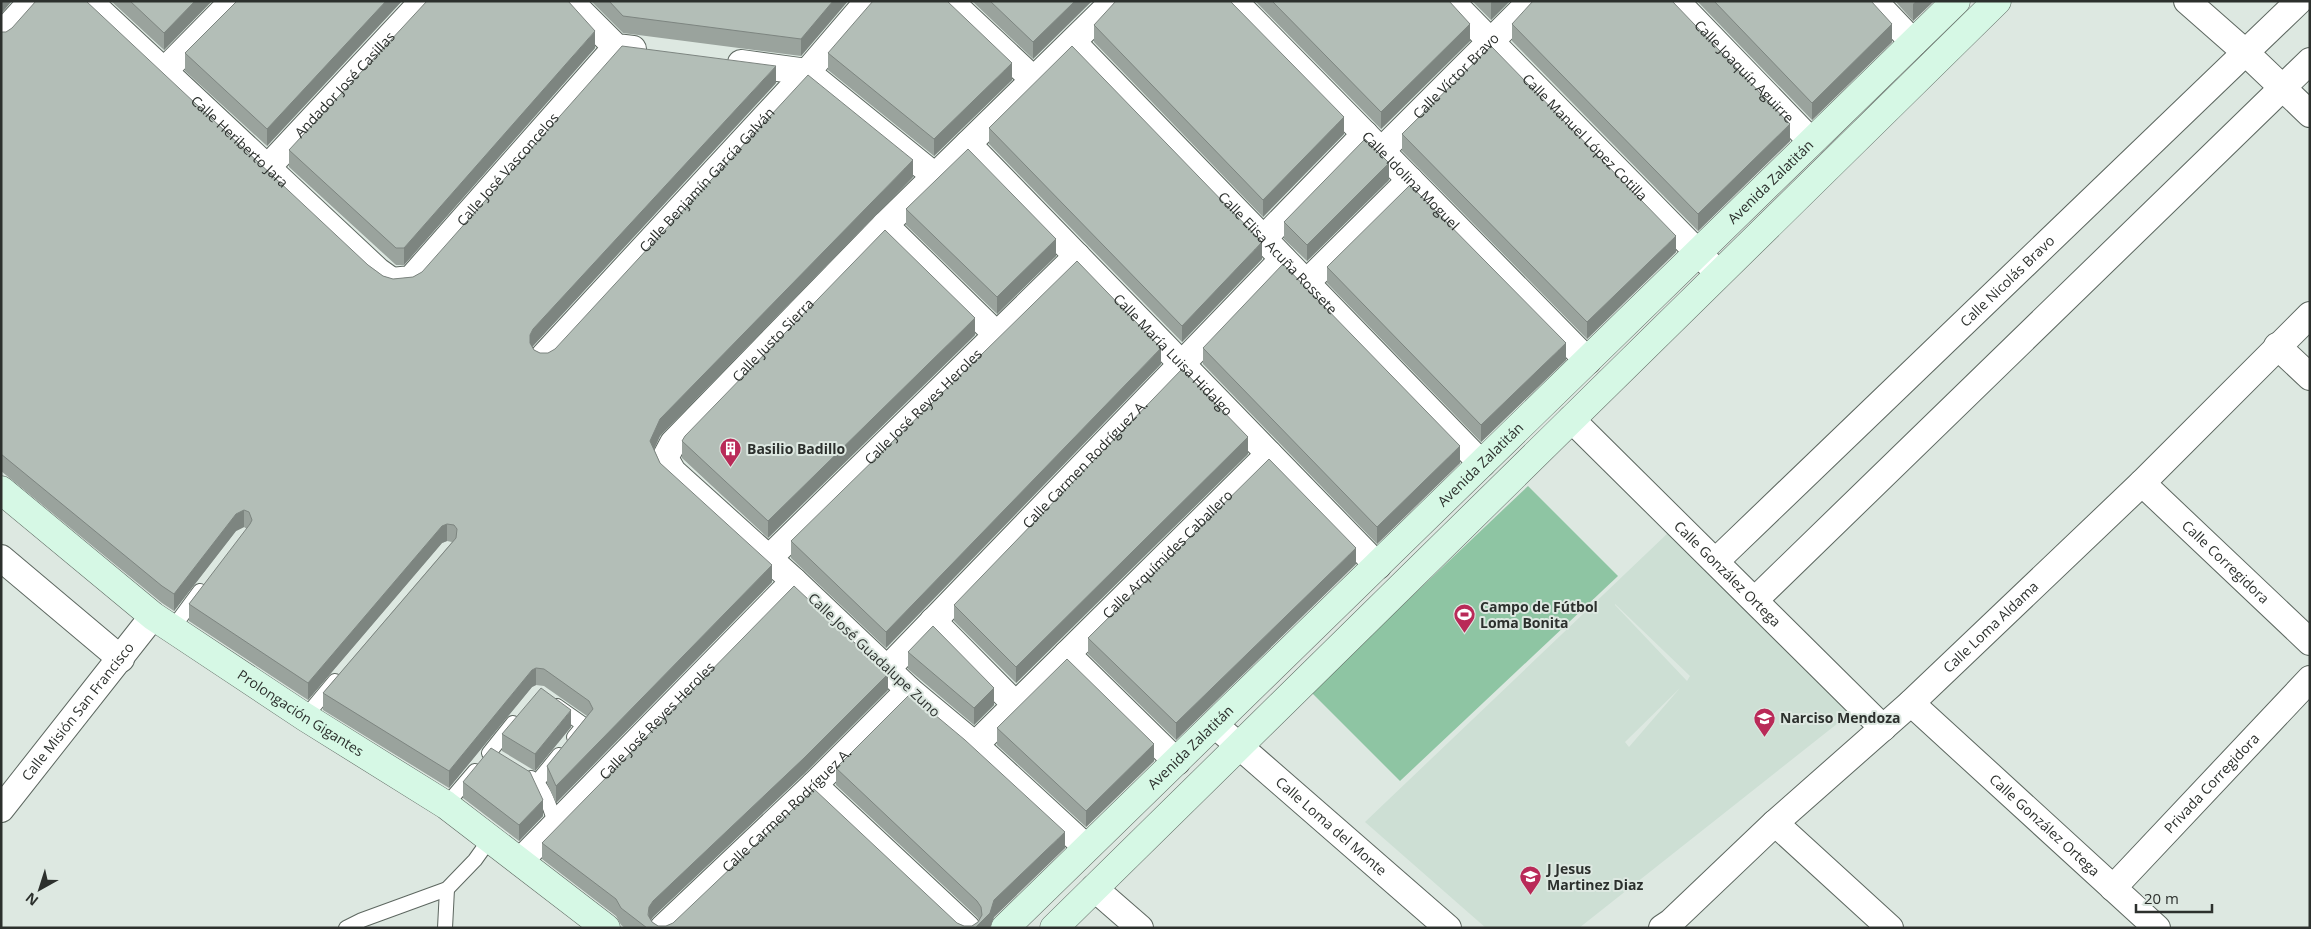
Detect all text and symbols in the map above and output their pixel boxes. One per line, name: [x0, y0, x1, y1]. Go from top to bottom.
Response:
street label: Calle Joaquín Aguirre: [1690, 16, 1799, 127]
street label: Andador José Casillas: [290, 27, 399, 142]
street label: Calle Víctor Bravo: [1408, 28, 1503, 123]
street label: Calle Manuel López Cotilla: [1519, 69, 1652, 205]
street label: Calle Heriberto Jara: [187, 91, 293, 192]
street label: Calle Benjamín García Galván: [635, 103, 779, 256]
street label: Calle José Vasconcelos: [452, 108, 563, 230]
street label: Calle Idolina Moguel: [1358, 127, 1464, 234]
street label: Avenida Zalatitán: [1723, 135, 1817, 228]
street label: Calle Elisa Acuña Rossete: [1214, 187, 1342, 318]
street label: Calle Nicolás Bravo: [1956, 231, 2058, 331]
street label: Calle María Luisa Hidalgo: [1109, 289, 1237, 420]
street label: Calle Justo Sierra: [728, 294, 818, 386]
street label: Calle José Reyes Heroles: [860, 344, 986, 468]
street label: Calle Carmen Rodríguez A.: [1018, 395, 1151, 532]
street label: Avenida Zalatitán: [1433, 418, 1527, 510]
building icon: Basilio Badillo: [719, 437, 743, 468]
place label: Basilio Badillo: [747, 439, 845, 458]
street label: Calle Arquímides Caballero: [1098, 485, 1236, 623]
street label: Calle González Ortega: [1670, 516, 1785, 631]
street label: Calle Corregidora: [2178, 516, 2274, 608]
street label: Calle Loma Aldama: [1939, 577, 2042, 677]
street label: Calle José Guadalupe Zuno: [804, 588, 945, 721]
place label: Campo de Fútbol Loma Bonita: [1480, 597, 1598, 632]
sports icon: Campo de Fútbol Loma Bonita: [1452, 603, 1476, 634]
street label: Calle Misión San Francisco: [17, 638, 138, 784]
street label: Calle José Reyes Heroles: [595, 657, 719, 784]
street label: Prolongación Gigantes: [234, 665, 368, 761]
street label: Avenida Zalatitán: [1143, 701, 1237, 793]
school or university icon: Narciso Mendoza: [1752, 706, 1776, 737]
place label: Narciso Mendoza: [1780, 708, 1900, 727]
street label: Privada Corregidora: [2160, 729, 2263, 837]
street label: Calle Carmen Rodríguez A.: [718, 743, 855, 876]
street label: Calle González Ortega: [1986, 769, 2104, 880]
street label: Calle Loma del Monte: [1272, 772, 1391, 879]
place label: J Jesus Martinez Diaz: [1545, 859, 1643, 894]
north arrow: [15, 864, 65, 914]
school or university icon: J Jesus Martinez Diaz: [1519, 865, 1543, 896]
scale bar: [2136, 882, 2212, 914]
text: 20 m: [2144, 888, 2179, 908]
text: N: [21, 889, 42, 910]

